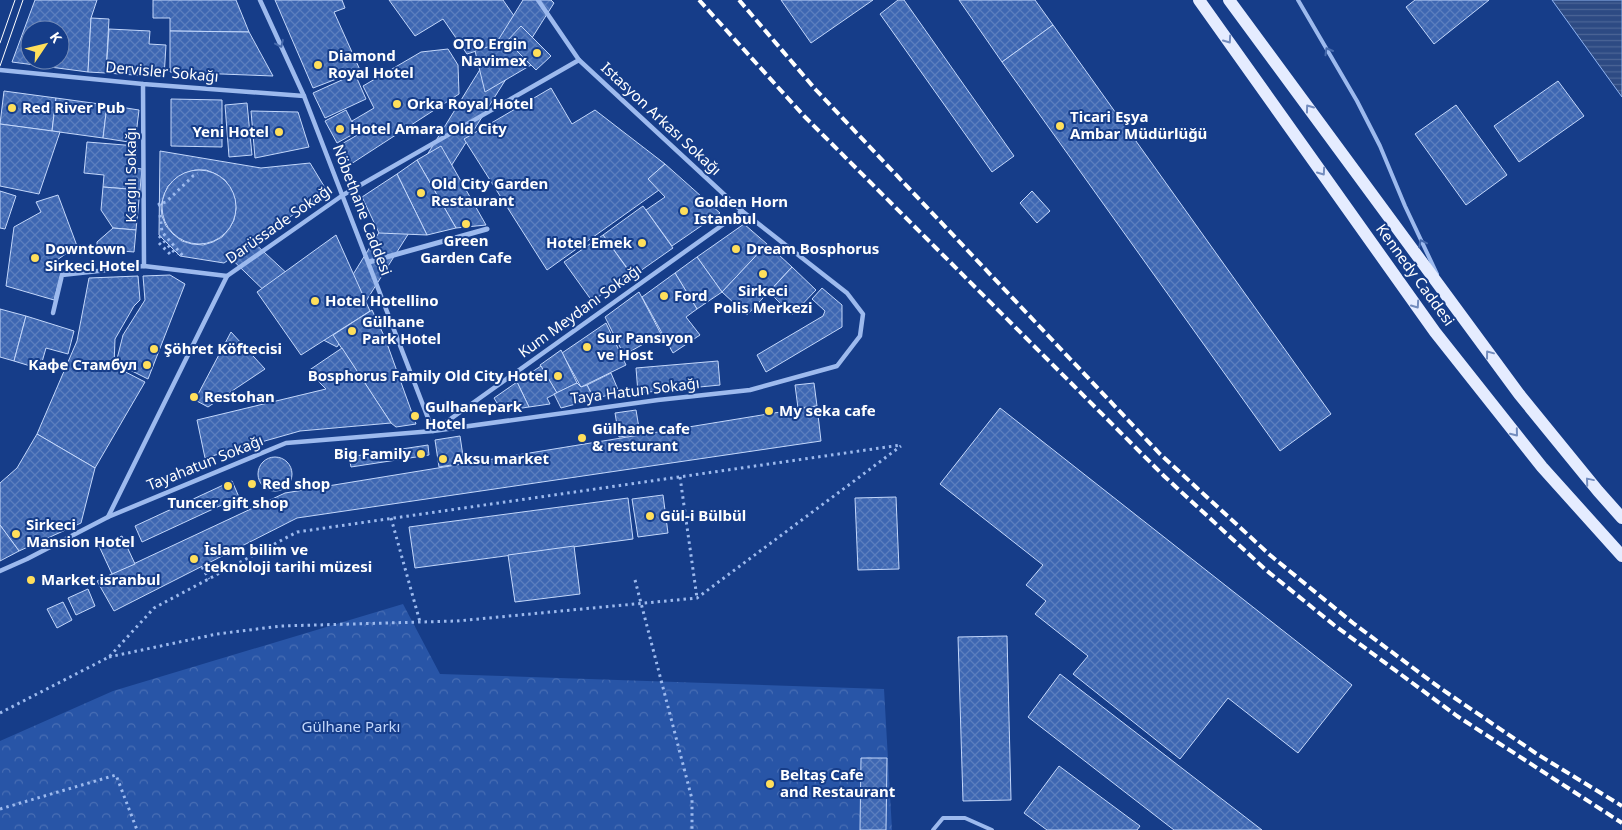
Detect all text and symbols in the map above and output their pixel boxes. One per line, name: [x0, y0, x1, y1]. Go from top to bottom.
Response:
north arrow: [20, 20, 70, 70]
text: K: [46, 28, 67, 47]
place label: OTO Ergin Navimex: [453, 33, 527, 70]
one-way arrow: [1222, 34, 1231, 44]
one-way arrow: [274, 39, 285, 48]
place label: Diamond Royal Hotel: [328, 45, 414, 82]
marker: OTO Ergin Navimex: [531, 47, 543, 59]
one-way arrow: [1324, 47, 1334, 56]
street label: Dervisler Sokağı: [105, 56, 220, 86]
street label: Istasyon Arkası Sokağı: [597, 57, 726, 179]
marker: Diamond Royal Hotel: [312, 59, 324, 71]
place label: Orka Royal Hotel: [407, 93, 533, 113]
place label: Red River Pub: [22, 97, 125, 117]
marker: Orka Royal Hotel: [391, 98, 403, 110]
marker: Red River Pub: [6, 102, 18, 114]
one-way arrow: [1306, 105, 1314, 114]
place label: Ticari Eşya Ambar Müdürlüğü: [1070, 106, 1207, 143]
place label: Hotel Amara Old City: [350, 118, 507, 138]
marker: Ticari Eşya Ambar Müdürlüğü: [1054, 120, 1066, 132]
place label: Yeni Hotel: [192, 121, 269, 141]
marker: Hotel Amara Old City: [334, 123, 346, 135]
marker: Yeni Hotel: [273, 126, 285, 138]
street label: Kargılı Sokağı: [120, 127, 140, 223]
street label: Nöbethane Caddesi: [329, 141, 397, 278]
one-way arrow: [1316, 166, 1325, 176]
place label: Old City Garden Restaurant: [431, 173, 548, 210]
street label: Darüssade Sokağı: [221, 179, 336, 268]
marker: Old City Garden Restaurant: [415, 187, 427, 199]
place label: Golden Horn Istanbul: [694, 191, 788, 228]
marker: Golden Horn Istanbul: [678, 205, 690, 217]
marker: Green Garden Cafe: [460, 218, 472, 230]
street label: Kennedy Caddesi: [1372, 219, 1460, 329]
place label: Green Garden Cafe: [420, 230, 512, 267]
place label: Hotel Emek: [546, 232, 633, 252]
marker: Hotel Emek: [636, 237, 648, 249]
place label: Downtown Sirkeci Hotel: [45, 238, 140, 275]
place label: Dream Bosphorus: [746, 238, 879, 258]
one-way arrow: [1418, 239, 1429, 248]
marker: Dream Bosphorus: [730, 243, 742, 255]
marker: Downtown Sirkeci Hotel: [29, 252, 41, 264]
street label: Kum Meydanı Sokağı: [514, 259, 645, 362]
marker: Sirkeci Polis Merkezi: [757, 268, 769, 280]
place label: Sirkeci Polis Merkezi: [714, 280, 812, 317]
place label: Ford: [674, 285, 708, 305]
place label: Hotel Hotellino: [325, 290, 439, 310]
marker: Ford: [658, 290, 670, 302]
marker: Hotel Hotellino: [309, 295, 321, 307]
one-way arrow: [1410, 299, 1419, 309]
place label: Gülhane Park Hotel: [362, 311, 441, 348]
marker: Gülhane Park Hotel: [346, 325, 358, 337]
place label: Sur Pansıyon ve Host: [597, 327, 693, 364]
place label: Şöhret Köftecisi: [164, 338, 282, 358]
marker: Sur Pansıyon ve Host: [581, 341, 593, 353]
marker: Şöhret Köftecisi: [148, 343, 160, 355]
one-way arrow: [1486, 350, 1495, 360]
place label: Кафе Стамбул: [28, 354, 137, 374]
marker: Кафе Стамбул: [141, 359, 153, 371]
place label: Bosphorus Family Old City Hotel: [308, 365, 548, 385]
marker: Bosphorus Family Old City Hotel: [552, 370, 564, 382]
street label: Taya Hatun Sokağı: [569, 372, 700, 408]
place label: Restohan: [204, 386, 275, 406]
marker: Restohan: [188, 391, 200, 403]
place label: Gulhanepark Hotel: [425, 396, 523, 433]
place label: My seka cafe: [779, 400, 876, 420]
marker: My seka cafe: [763, 405, 775, 417]
marker: Gulhanepark Hotel: [409, 410, 421, 422]
place label: Gülhane cafe & resturant: [592, 418, 690, 455]
one-way arrow: [1510, 428, 1519, 437]
street label: Tayahatun Sokağı: [143, 430, 266, 495]
marker: Gülhane cafe & resturant: [576, 432, 588, 444]
place label: Big Family: [334, 443, 411, 463]
marker: Big Family: [415, 448, 427, 460]
place label: Aksu market: [453, 448, 549, 468]
marker: Aksu market: [437, 453, 449, 465]
place label: Red shop: [262, 473, 330, 493]
marker: Red shop: [246, 478, 258, 490]
one-way arrow: [1586, 478, 1595, 487]
marker: Tuncer gift shop: [222, 480, 234, 492]
place label: Tuncer gift shop: [167, 492, 289, 512]
place label: Gül-i Bülbül: [660, 505, 746, 525]
marker: Gül-i Bülbül: [644, 510, 656, 522]
place label: Sirkeci Mansion Hotel: [26, 514, 135, 551]
marker: Sirkeci Mansion Hotel: [10, 528, 22, 540]
place label: İslam bilim ve teknoloji tarihi müzesi: [204, 539, 372, 576]
marker: İslam bilim ve teknoloji tarihi müzesi: [188, 553, 200, 565]
place label: Market isranbul: [41, 569, 160, 589]
marker: Market isranbul: [25, 574, 37, 586]
park label: Gülhane Parkı: [302, 716, 400, 736]
place label: Beltaş Cafe and Restaurant: [780, 764, 896, 801]
marker: Beltaş Cafe and Restaurant: [764, 778, 776, 790]

